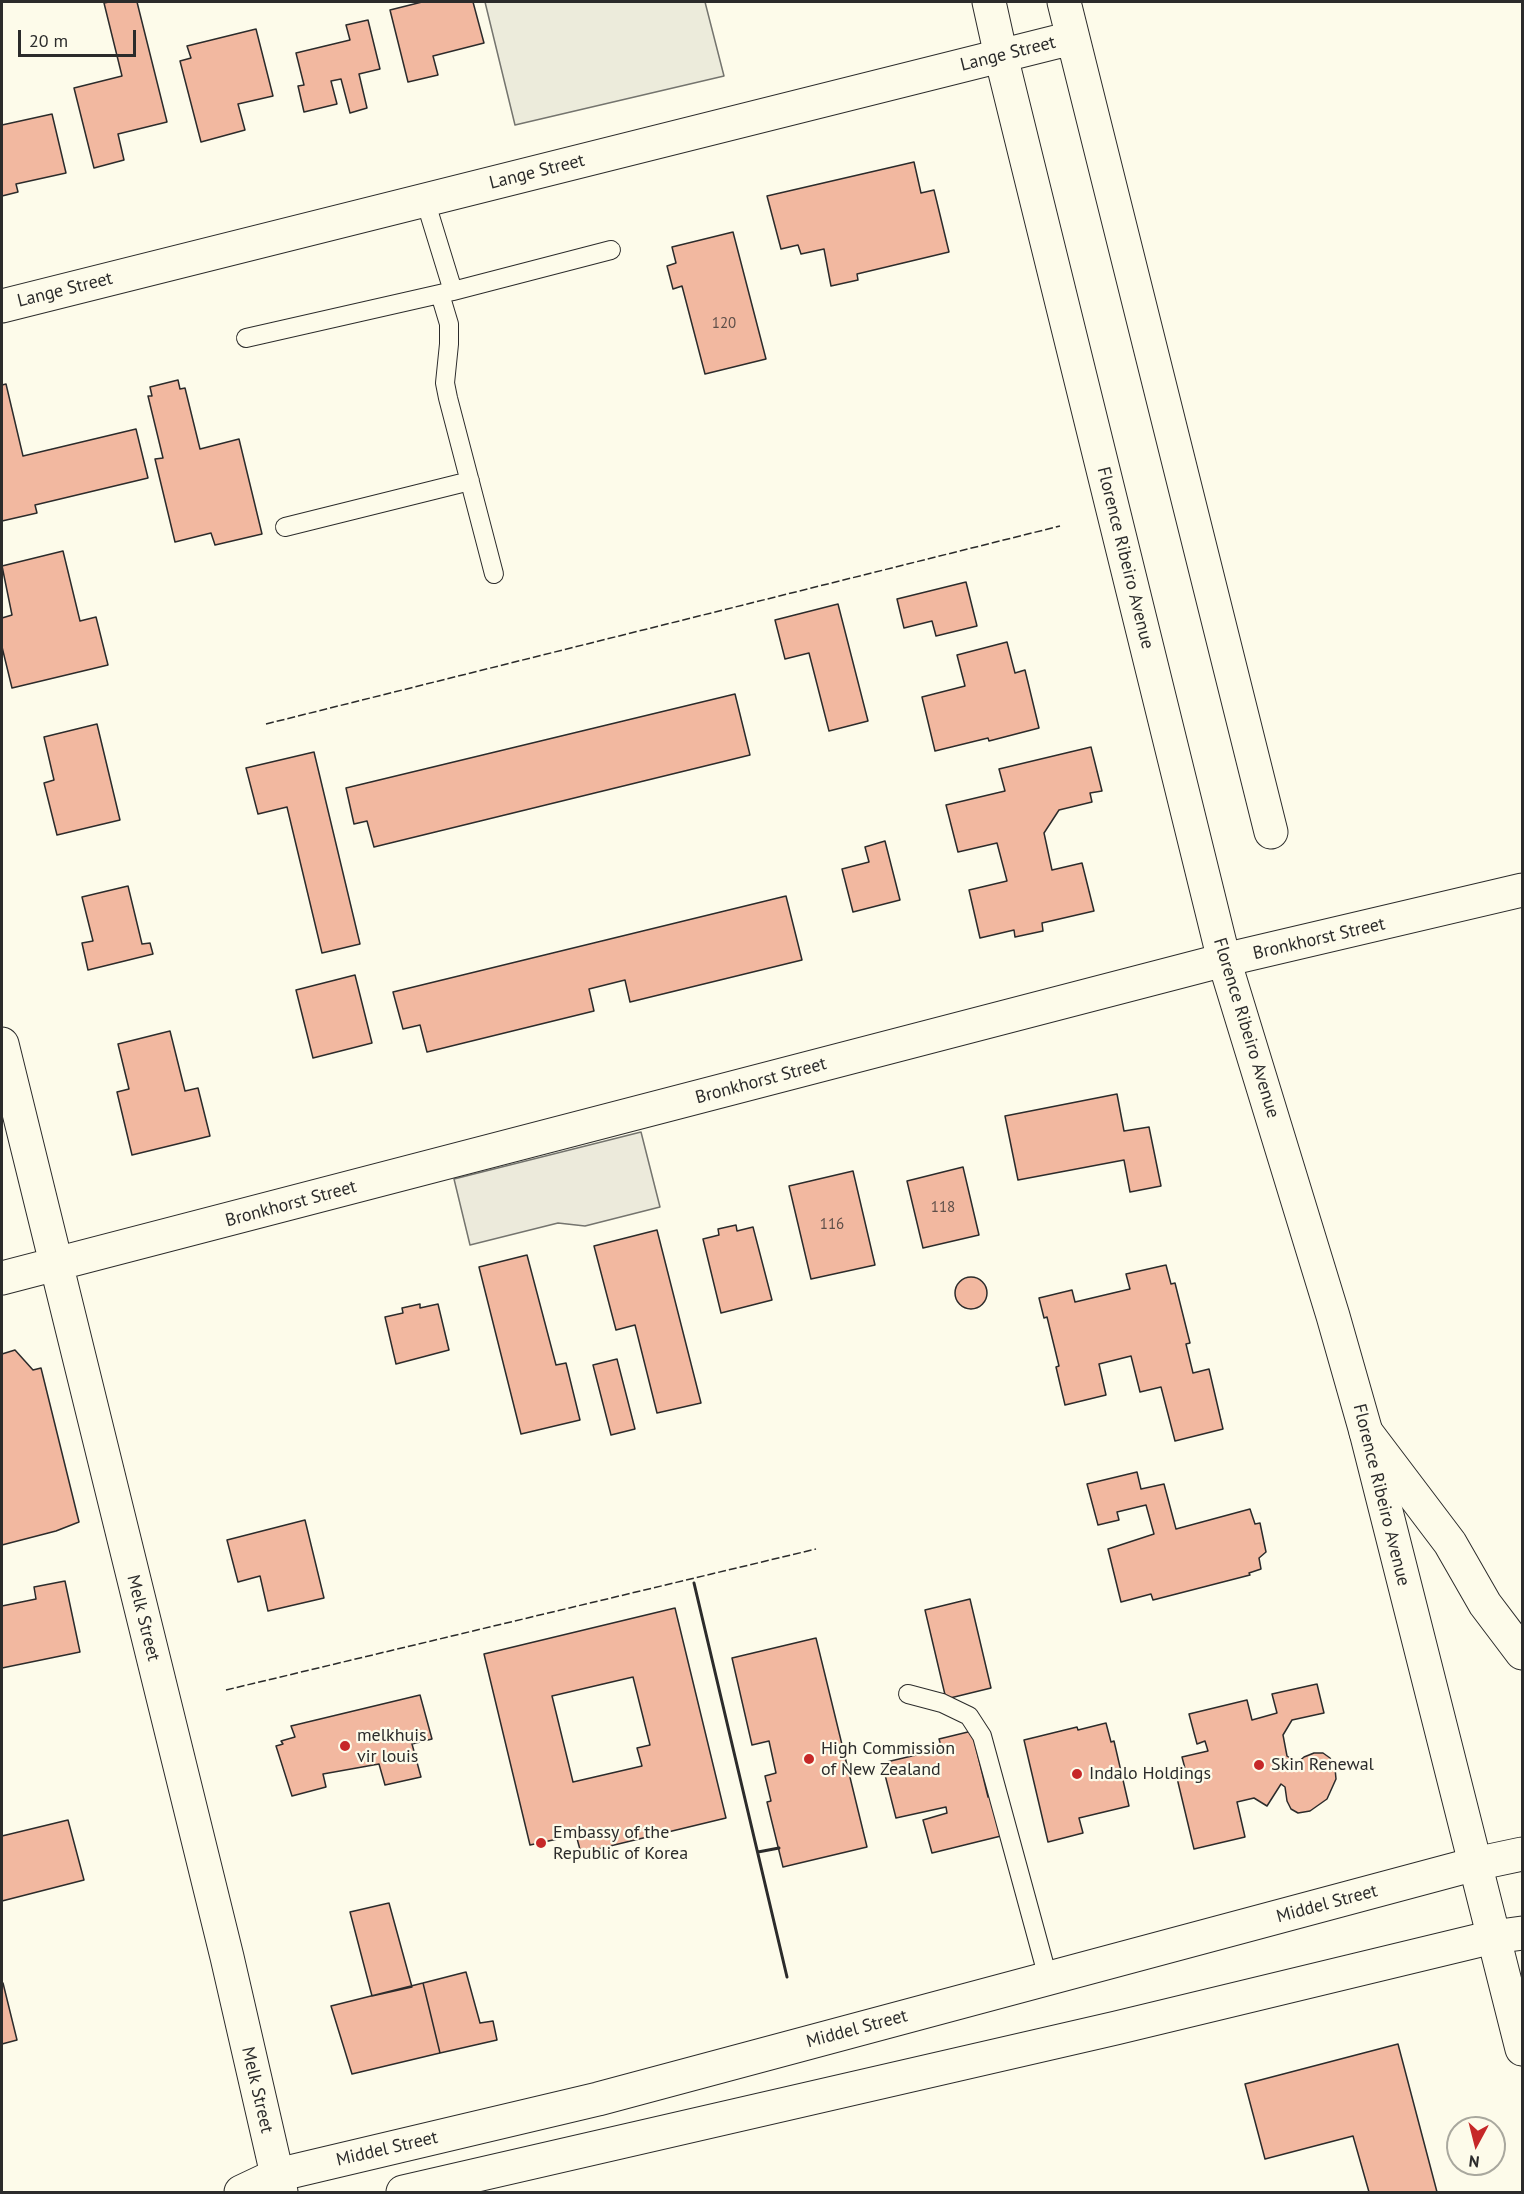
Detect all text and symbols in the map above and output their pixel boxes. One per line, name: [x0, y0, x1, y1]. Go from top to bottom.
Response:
scale bar: [21, 18, 140, 56]
text: 20 m: [29, 29, 68, 52]
street label: Lange Street: [958, 32, 1058, 76]
street label: Lange Street: [487, 150, 587, 194]
street label: Lange Street: [15, 268, 115, 312]
house number: 120: [712, 315, 736, 333]
street label: Florence Ribeiro Avenue: [1092, 465, 1158, 651]
street label: Bronkhorst Street: [1251, 913, 1387, 965]
street label: Florence Ribeiro Avenue: [1208, 935, 1284, 1121]
street label: Bronkhorst Street: [693, 1053, 829, 1109]
street label: Bronkhorst Street: [223, 1176, 359, 1232]
house number: 118: [931, 1199, 955, 1217]
house number: 116: [820, 1216, 844, 1234]
street label: Florence Ribeiro Avenue: [1348, 1402, 1414, 1588]
street label: Melk Street: [122, 1573, 164, 1663]
place label: melkhuis vir louis: [357, 1725, 427, 1768]
place label: High Commission of New Zealand: [821, 1738, 955, 1780]
marker: melkhuis vir louis: [338, 1739, 352, 1753]
marker: High Commission of New Zealand: [802, 1752, 816, 1766]
place label: Skin Renewal: [1271, 1754, 1374, 1776]
marker: Skin Renewal: [1252, 1758, 1266, 1772]
place label: Indalo Holdings: [1089, 1763, 1211, 1785]
marker: Indalo Holdings: [1070, 1767, 1084, 1781]
place label: Embassy of the Republic of Korea: [553, 1822, 688, 1864]
marker: Embassy of the Republic of Korea: [534, 1836, 548, 1850]
street label: Middel Street: [1274, 1880, 1380, 1928]
street label: Middel Street: [804, 2005, 910, 2053]
street label: Melk Street: [237, 2045, 277, 2135]
north arrow: [1446, 2116, 1506, 2176]
street label: Middel Street: [334, 2127, 440, 2171]
text: N: [1468, 2151, 1480, 2172]

